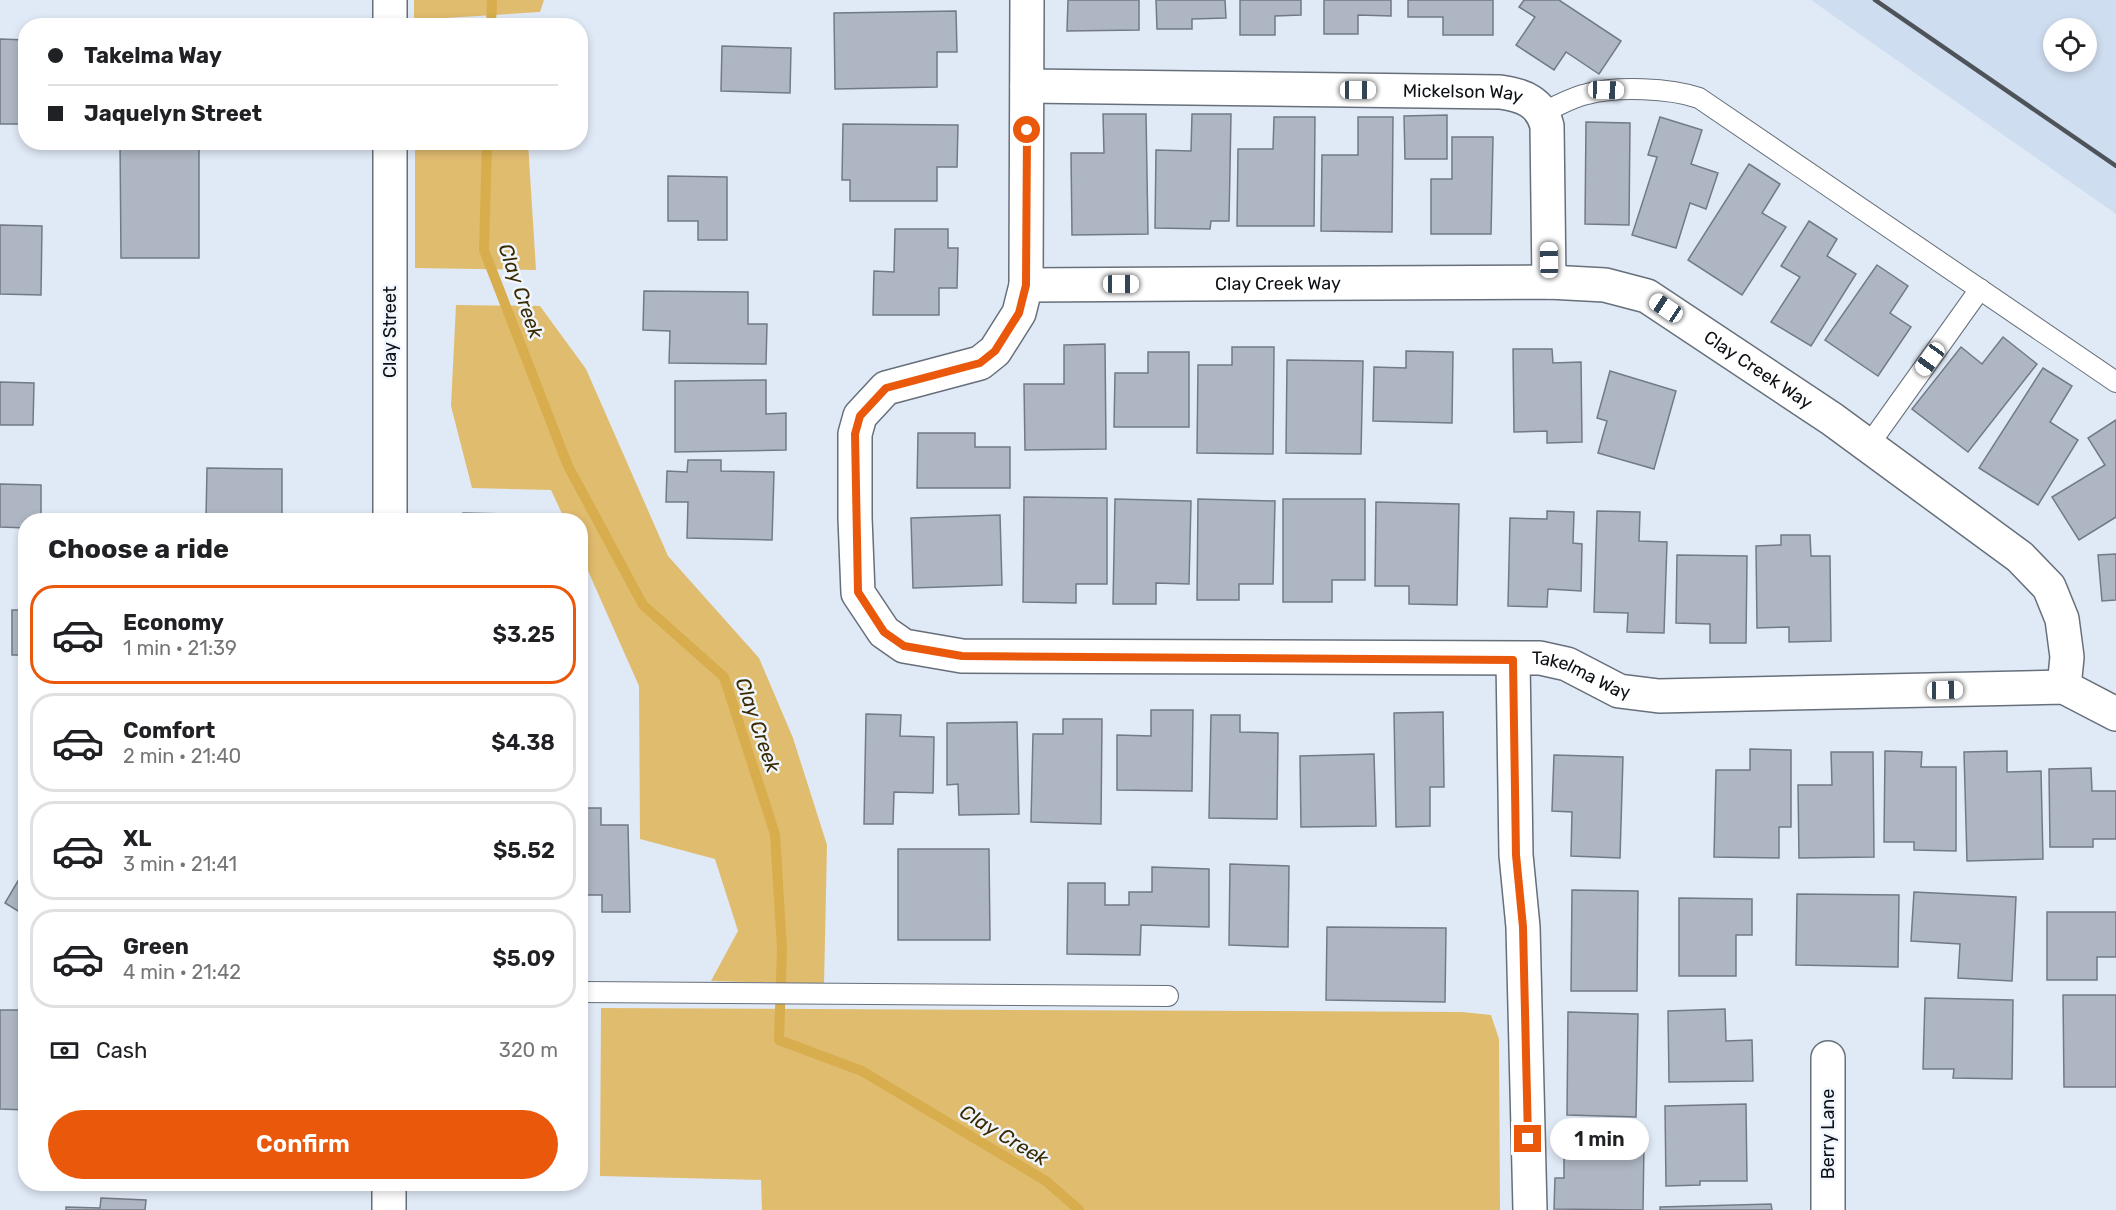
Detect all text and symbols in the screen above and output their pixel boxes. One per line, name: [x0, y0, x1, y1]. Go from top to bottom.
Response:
map controls: [2043, 18, 2097, 72]
button: locate: [2043, 18, 2097, 72]
text: Takelma Way: [84, 42, 222, 69]
street label: Mickelson Way: [1403, 80, 1526, 108]
car: [1588, 80, 1624, 100]
car: [1340, 81, 1376, 99]
text: Jaquelyn Street: [84, 100, 262, 127]
route start: [1013, 116, 1040, 143]
water label: Clay Creek: [494, 240, 549, 342]
car: [1540, 242, 1558, 278]
street label: Clay Creek Way: [1215, 272, 1341, 295]
car: [1103, 275, 1139, 293]
street label: Clay Street: [379, 286, 401, 378]
car: [1646, 290, 1686, 326]
street label: Clay Creek Way: [1700, 326, 1817, 414]
car: [1912, 339, 1948, 379]
text: Choose a ride: [48, 533, 229, 565]
icon: car: [51, 608, 105, 662]
text: Economy: [123, 609, 224, 636]
text: $3.25: [492, 621, 555, 648]
text: 1 min · 21:39: [123, 636, 237, 660]
street label: Takelma Way: [1532, 647, 1632, 703]
water label: Clay Creek: [731, 674, 786, 776]
car: [1927, 681, 1963, 699]
icon: car: [51, 716, 105, 770]
text: Comfort: [123, 717, 215, 744]
text: $4.38: [491, 729, 555, 756]
text: 2 min · 21:40: [123, 744, 241, 768]
icon: car: [51, 824, 105, 878]
text: XL: [123, 825, 151, 852]
text: $5.52: [493, 837, 555, 864]
text: 3 min · 21:41: [123, 852, 237, 876]
icon: car: [51, 932, 105, 986]
text: Green: [123, 933, 189, 960]
text: $5.09: [492, 945, 555, 972]
text: 4 min · 21:42: [123, 960, 241, 984]
icon: cash: [48, 1034, 81, 1067]
text: Cash: [96, 1037, 147, 1064]
text: 320 m: [499, 1038, 558, 1062]
street label: Berry Lane: [1817, 1089, 1839, 1179]
water label: Clay Creek: [955, 1099, 1053, 1171]
button: Confirm: [48, 1110, 558, 1179]
callout: 1 min: [1549, 1118, 1648, 1160]
route end: [1514, 1125, 1541, 1152]
text: 1 min: [1574, 1127, 1625, 1151]

